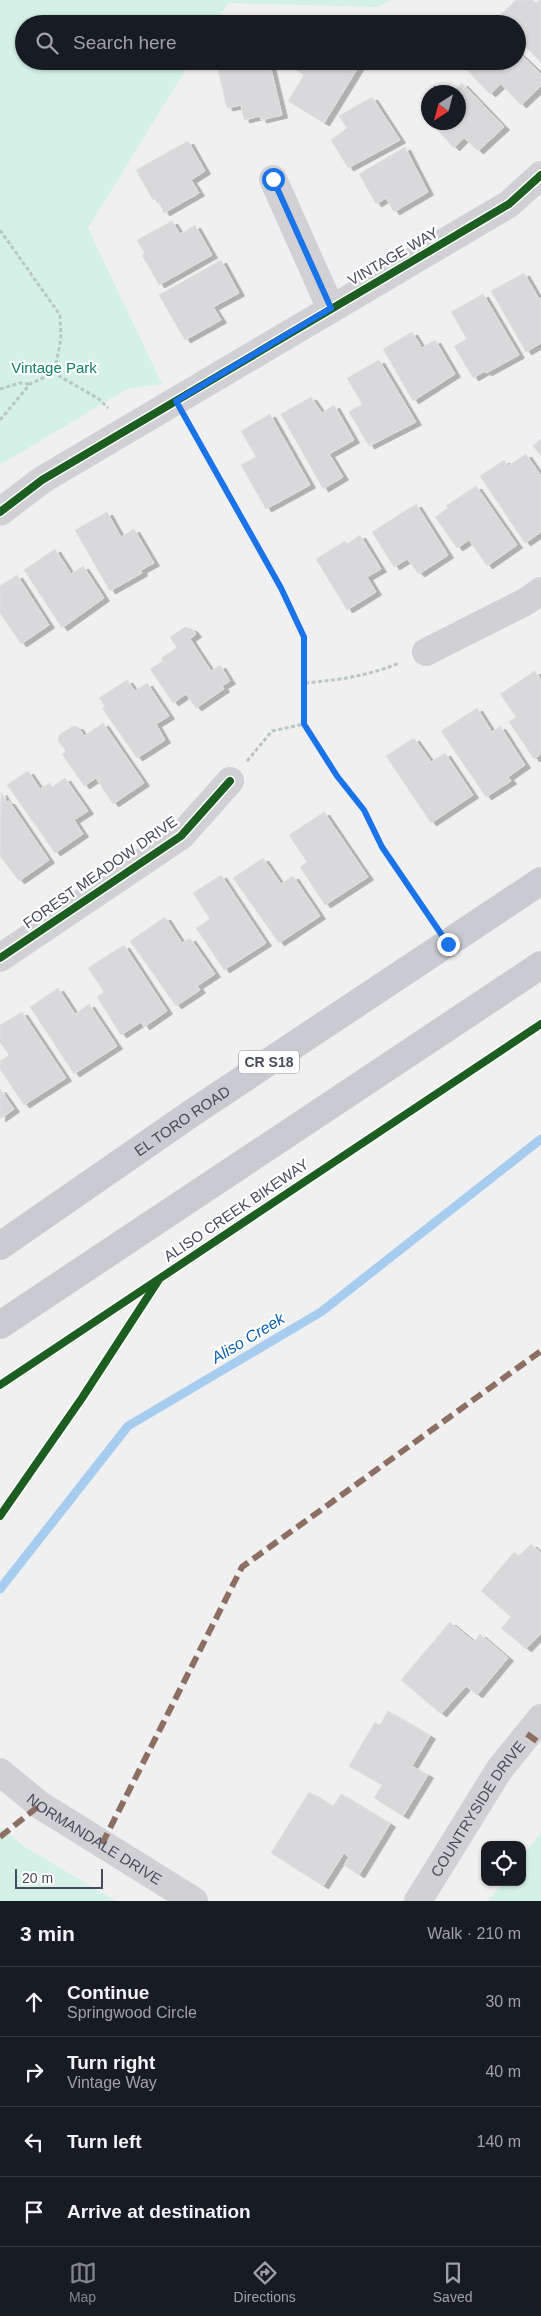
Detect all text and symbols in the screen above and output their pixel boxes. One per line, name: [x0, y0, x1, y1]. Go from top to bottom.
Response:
search box: [15, 15, 526, 70]
icon: search: [33, 29, 61, 57]
text: Search here: [73, 32, 177, 53]
north arrow: [421, 85, 466, 130]
route start: [262, 168, 285, 191]
street label: VINTAGE WAY: [345, 223, 441, 289]
park label: Vintage Park: [11, 359, 97, 376]
street label: FOREST MEADOW DRIVE: [20, 812, 180, 932]
route end: [437, 933, 460, 956]
road number: CR S18: [239, 1050, 299, 1074]
street label: EL TORO ROAD: [131, 1082, 233, 1159]
street label: ALISO CREEK BIKEWAY: [160, 1155, 312, 1265]
water label: Aliso Creek: [208, 1309, 288, 1367]
street label: COUNTRYSIDE DRIVE: [427, 1737, 528, 1880]
street label: NORMANDALE DRIVE: [24, 1790, 165, 1887]
map controls: [481, 1841, 526, 1886]
button: locate: [481, 1841, 526, 1886]
scale bar: [15, 1866, 102, 1889]
text: 20 m: [22, 1870, 53, 1886]
text: 3 min: [20, 1922, 75, 1945]
text: Walk · 210 m: [427, 1925, 521, 1942]
text: Continue: [67, 1982, 149, 2003]
icon: ahead: [20, 1988, 48, 2016]
text: 30 m: [485, 1993, 521, 2010]
text: Springwood Circle: [67, 2004, 197, 2021]
text: Turn right: [67, 2052, 155, 2073]
icon: right: [20, 2058, 48, 2086]
text: 40 m: [485, 2063, 521, 2080]
text: Vintage Way: [67, 2074, 157, 2091]
icon: left: [20, 2128, 48, 2156]
text: Turn left: [67, 2131, 142, 2152]
text: 140 m: [477, 2133, 521, 2150]
icon: arrive: [20, 2198, 48, 2226]
text: Arrive at destination: [67, 2201, 251, 2222]
tab: Map: [69, 2259, 97, 2305]
tab: Directions: [234, 2259, 296, 2305]
tab: Saved: [433, 2259, 472, 2305]

